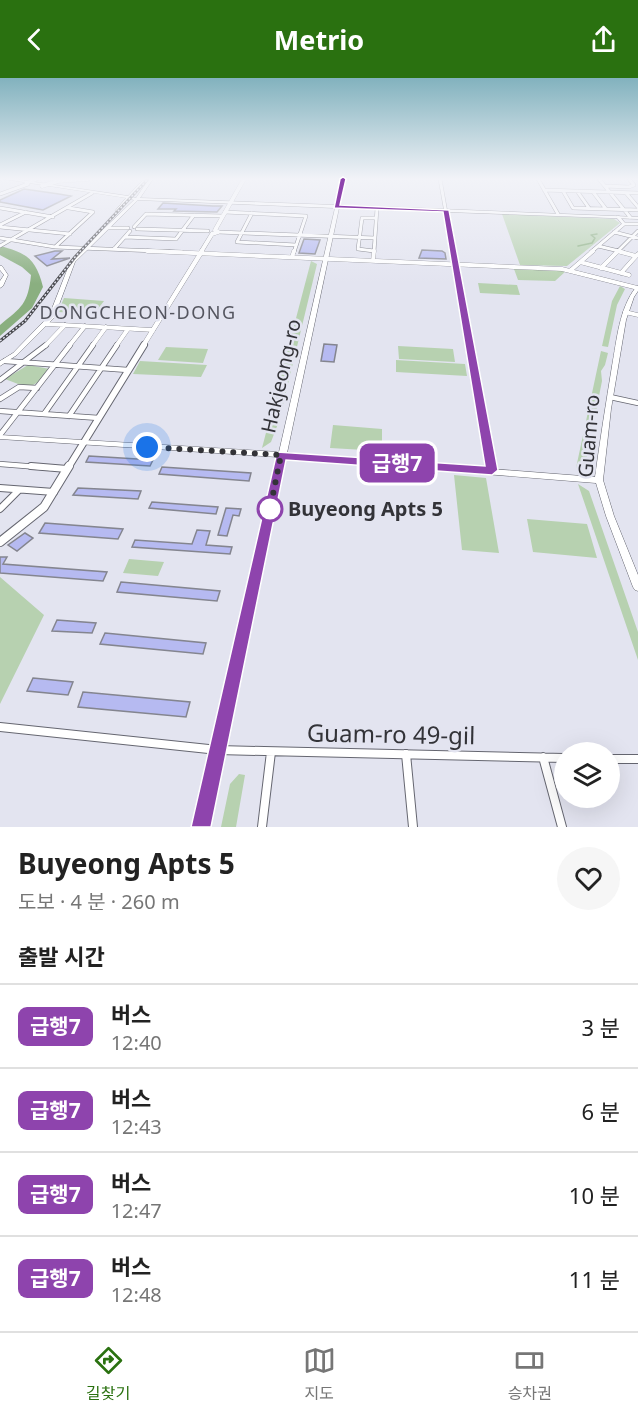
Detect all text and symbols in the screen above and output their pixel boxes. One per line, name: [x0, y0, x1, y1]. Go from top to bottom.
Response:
text: Metrio: [274, 21, 364, 58]
icon: back: [18, 23, 51, 56]
icon: share: [587, 23, 620, 56]
district label: DONGCHEON-DONG: [39, 300, 237, 324]
street label: Hakjeong-ro: [254, 316, 307, 436]
street label: Guam-ro: [571, 393, 606, 479]
your location: [132, 432, 162, 462]
line badge: 급행7: [362, 444, 432, 482]
text: 급행7: [372, 449, 422, 477]
place label: Buyeong Apts 5: [288, 495, 443, 522]
marker: Buyeong Apts 5: [257, 496, 283, 522]
street label: Guam-ro 49-gil: [307, 716, 476, 751]
map controls: [554, 742, 620, 808]
button: layers: [554, 742, 620, 808]
text: Buyeong Apts 5: [18, 844, 235, 882]
button: heart: [557, 847, 620, 910]
text: 도보 · 4 분 · 260 m: [18, 888, 180, 915]
text: 출발 시간: [18, 941, 105, 971]
text: 버스: [111, 999, 151, 1029]
text: 급행7: [30, 1012, 81, 1040]
text: 3 분: [581, 1012, 620, 1042]
text: 12:40: [111, 1029, 162, 1056]
text: 버스: [111, 1083, 151, 1113]
text: 급행7: [30, 1096, 81, 1124]
text: 6 분: [581, 1096, 620, 1126]
text: 12:43: [111, 1113, 162, 1140]
text: 버스: [111, 1167, 151, 1197]
text: 급행7: [30, 1180, 81, 1208]
text: 10 분: [569, 1180, 620, 1210]
text: 12:47: [111, 1197, 162, 1224]
text: 버스: [111, 1251, 151, 1281]
text: 급행7: [30, 1264, 81, 1292]
text: 11 분: [569, 1264, 620, 1294]
text: 12:48: [111, 1281, 162, 1308]
tab: 길찾기: [86, 1344, 130, 1404]
tab: 지도: [303, 1344, 336, 1404]
tab: 승차권: [508, 1344, 552, 1404]

